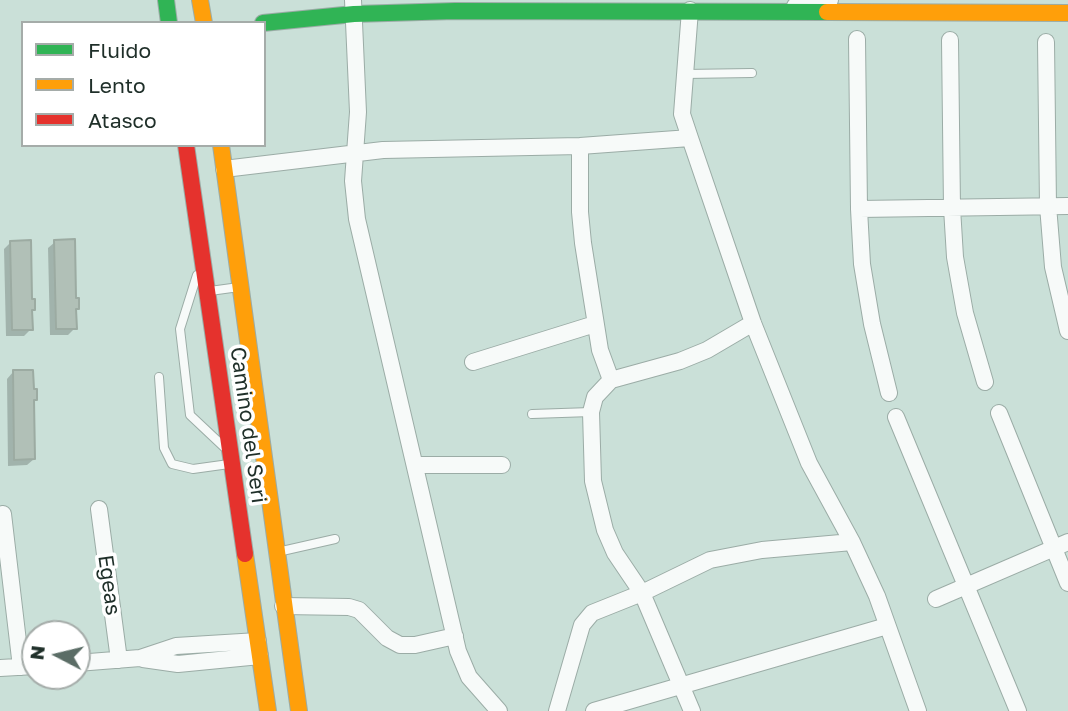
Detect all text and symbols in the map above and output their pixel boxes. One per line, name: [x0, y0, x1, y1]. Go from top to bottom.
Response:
legend: [21, 21, 266, 147]
text: Fluido: [88, 37, 151, 63]
text: Lento: [88, 72, 146, 98]
text: Atasco: [88, 107, 157, 133]
street label: Camino del Seri: [225, 345, 271, 505]
street label: Egeas: [92, 553, 126, 617]
north arrow: [21, 620, 91, 690]
text: N: [24, 644, 49, 661]

